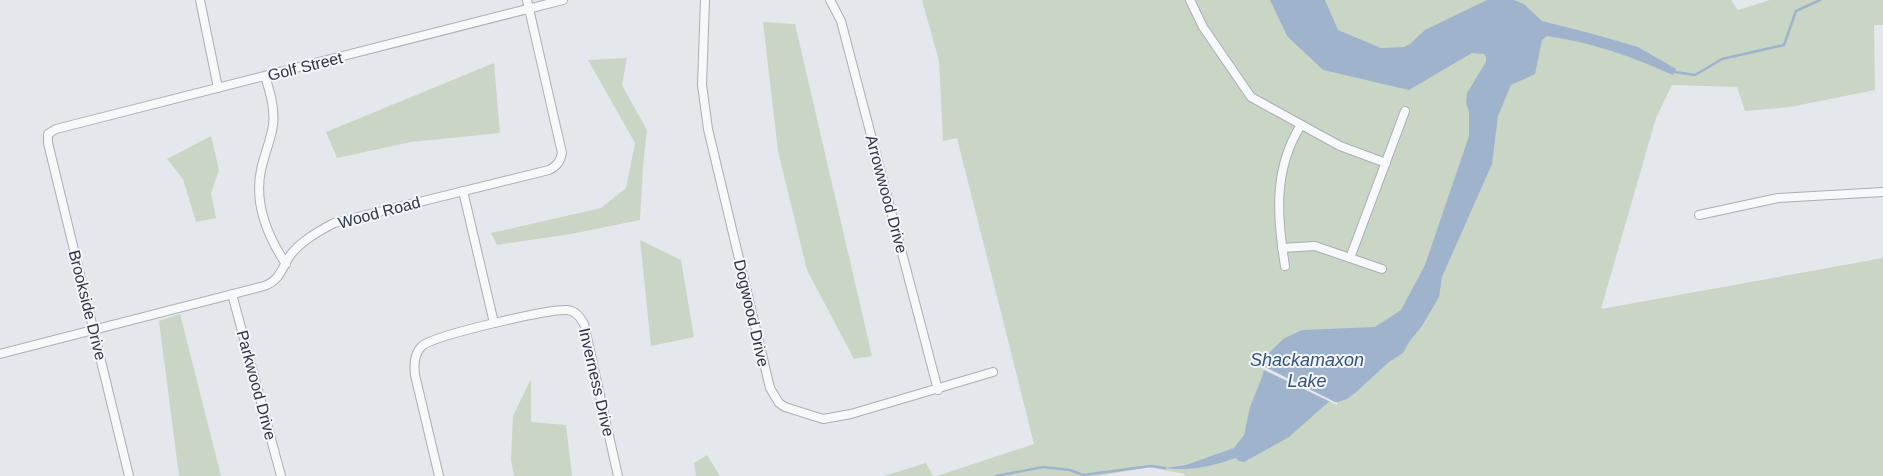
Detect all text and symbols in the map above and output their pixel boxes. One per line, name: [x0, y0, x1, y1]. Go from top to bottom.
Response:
street label: Golf Street: [266, 49, 345, 84]
street label: Arrowwood Drive: [863, 133, 911, 255]
street label: Wood Road: [336, 193, 422, 232]
street label: Brookside Drive: [66, 248, 109, 362]
street label: Dogwood Drive: [731, 258, 772, 368]
street label: Inverness Drive: [576, 326, 617, 438]
street label: Parkwood Drive: [234, 328, 279, 442]
water label: Shackamaxon Lake: [1250, 350, 1364, 391]

